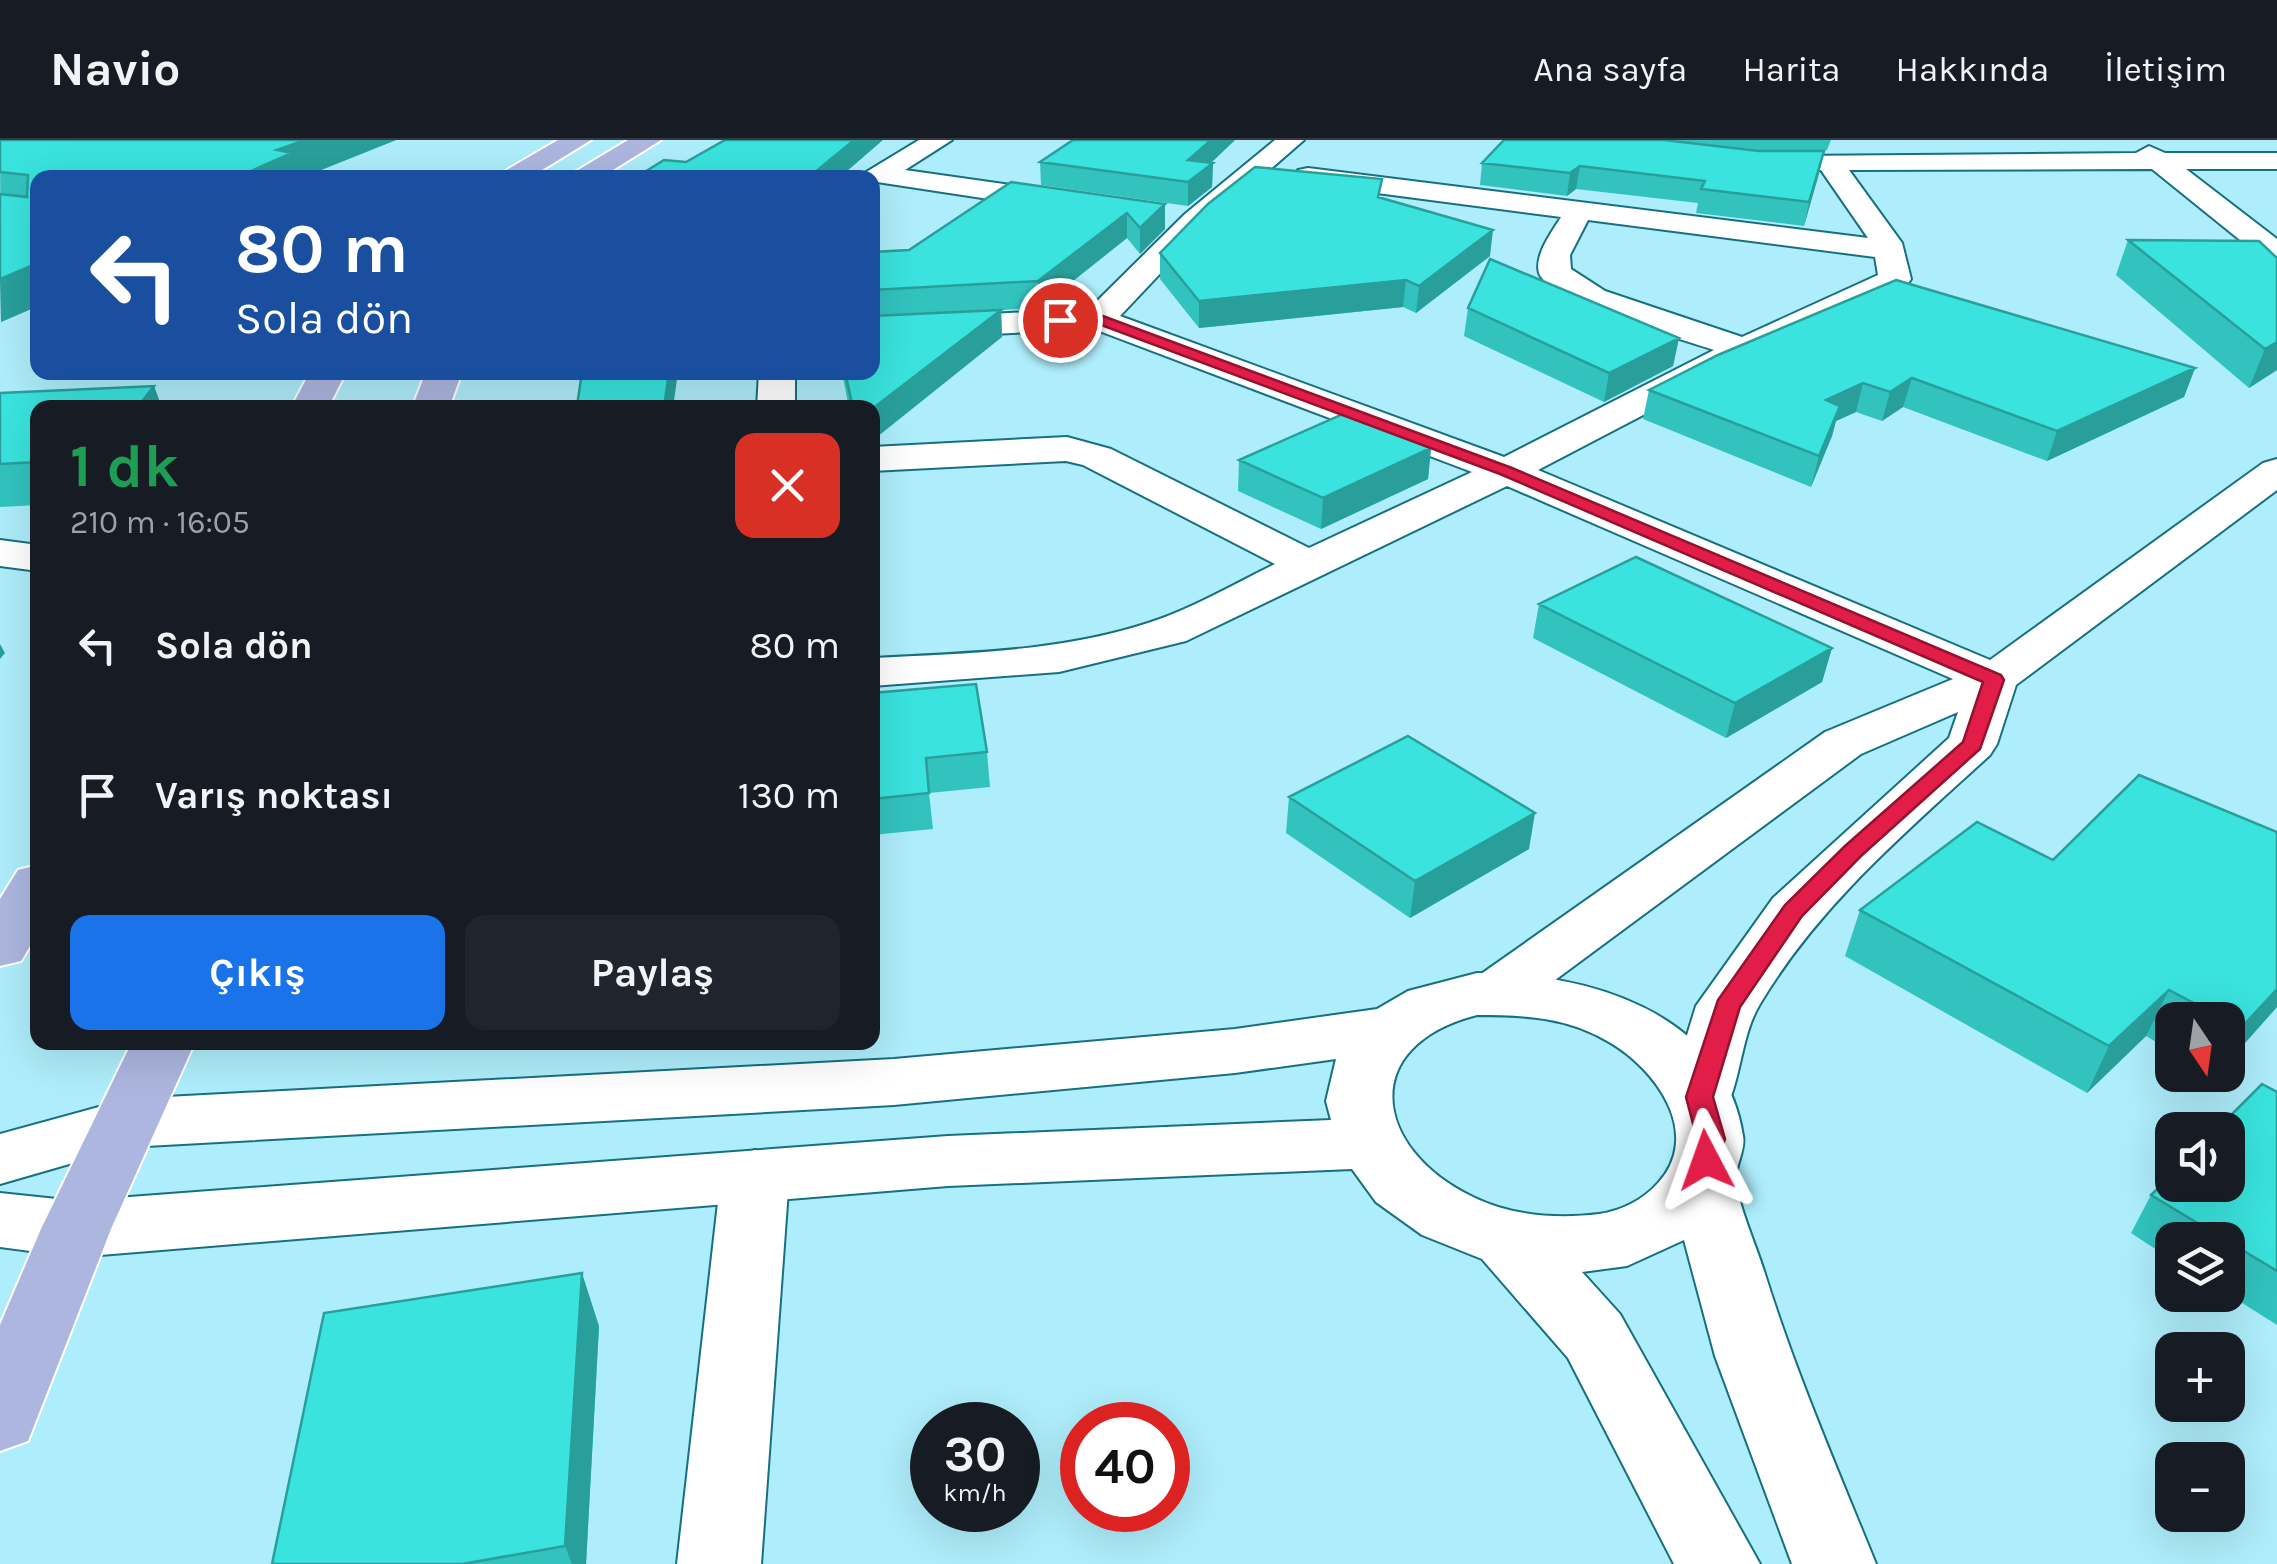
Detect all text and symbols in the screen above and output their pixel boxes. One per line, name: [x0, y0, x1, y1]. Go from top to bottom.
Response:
text: Navio: [50, 41, 180, 97]
text: Ana sayfa: [1533, 49, 1687, 90]
text: Harita: [1742, 49, 1841, 90]
text: Hakkında: [1896, 49, 2049, 90]
text: İletişim: [2104, 49, 2227, 90]
text: 80 m: [235, 208, 409, 290]
icon: left: [70, 210, 200, 340]
pin: [1018, 278, 1103, 363]
text: Sola dön: [235, 292, 413, 344]
icon: arrive: [1033, 293, 1088, 348]
text: 1 dk: [70, 431, 179, 501]
button: close: [735, 433, 840, 538]
text: 210 m · 16:05: [70, 504, 250, 541]
icon: left: [70, 618, 125, 673]
text: Sola dön: [155, 623, 313, 668]
text: 80 m: [750, 623, 840, 668]
icon: arrive: [70, 768, 125, 823]
text: Varış noktası: [155, 773, 393, 818]
text: 130 m: [738, 773, 840, 818]
button: Çıkış: [70, 915, 445, 1030]
button: Paylaş: [465, 915, 840, 1030]
north arrow: [2155, 1002, 2245, 1092]
map controls: [2155, 1002, 2245, 1532]
position arrow: [1654, 1108, 1758, 1212]
button: sound: [2155, 1112, 2245, 1202]
button: layers: [2155, 1222, 2245, 1312]
button: +: [2155, 1332, 2245, 1422]
speed limit sign: 40: [1060, 1402, 1190, 1532]
text: 30: [944, 1425, 1006, 1484]
button: −: [2155, 1442, 2245, 1532]
text: km/h: [943, 1478, 1007, 1507]

